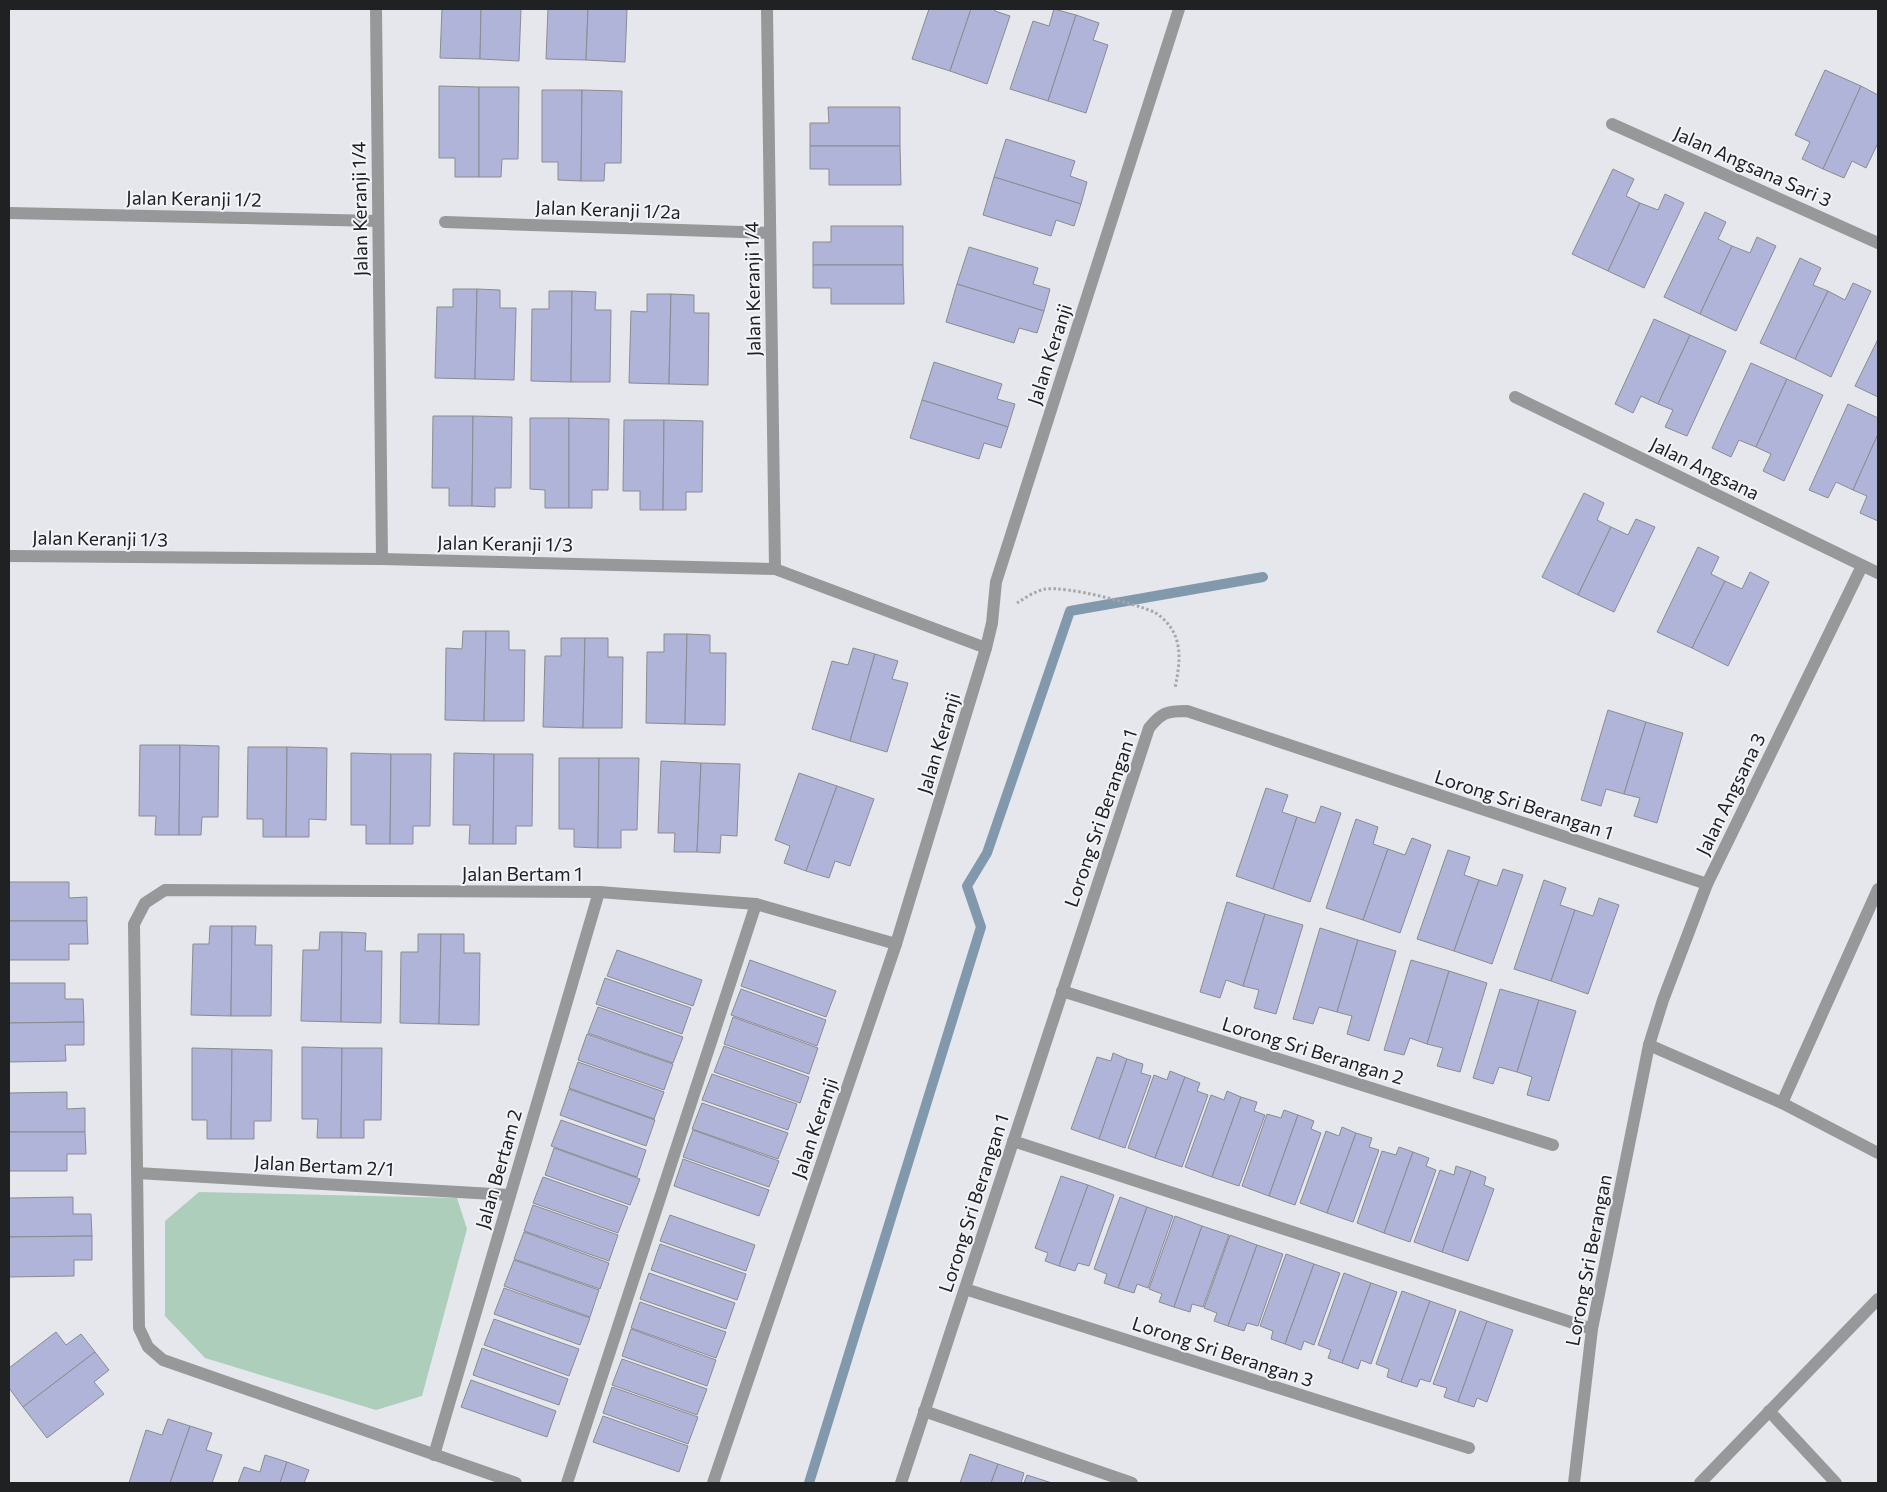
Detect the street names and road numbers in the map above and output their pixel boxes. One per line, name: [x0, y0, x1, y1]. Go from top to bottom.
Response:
street label: Jalan Angsana Sari 3: [1671, 121, 1835, 211]
street label: Jalan Keranji 1/4: [346, 141, 372, 277]
street label: Jalan Keranji 1/2: [126, 185, 262, 211]
street label: Jalan Keranji 1/2a: [535, 195, 681, 223]
street label: Jalan Keranji 1/4: [739, 221, 765, 357]
street label: Jalan Keranji: [1022, 301, 1076, 407]
street label: Jalan Angsana: [1647, 432, 1763, 504]
street label: Jalan Keranji 1/3: [32, 525, 168, 551]
street label: Jalan Keranji 1/3: [437, 530, 573, 556]
street label: Jalan Keranji: [912, 690, 964, 796]
street label: Lorong Sri Berangan 1: [1059, 726, 1141, 910]
street label: Jalan Angsana 3: [1691, 729, 1769, 859]
street label: Lorong Sri Berangan 1: [1432, 764, 1616, 844]
street label: Jalan Bertam 1: [462, 862, 582, 885]
street label: Lorong Sri Berangan 2: [1219, 1011, 1407, 1089]
street label: Jalan Keranji: [786, 1075, 842, 1181]
street label: Jalan Bertam 2: [470, 1107, 526, 1231]
street label: Lorong Sri Berangan 1: [933, 1111, 1013, 1295]
street label: Jalan Bertam 2/1: [254, 1150, 394, 1180]
street label: Lorong Sri Berangan: [1560, 1172, 1616, 1348]
street label: Lorong Sri Berangan 3: [1130, 1311, 1316, 1391]

